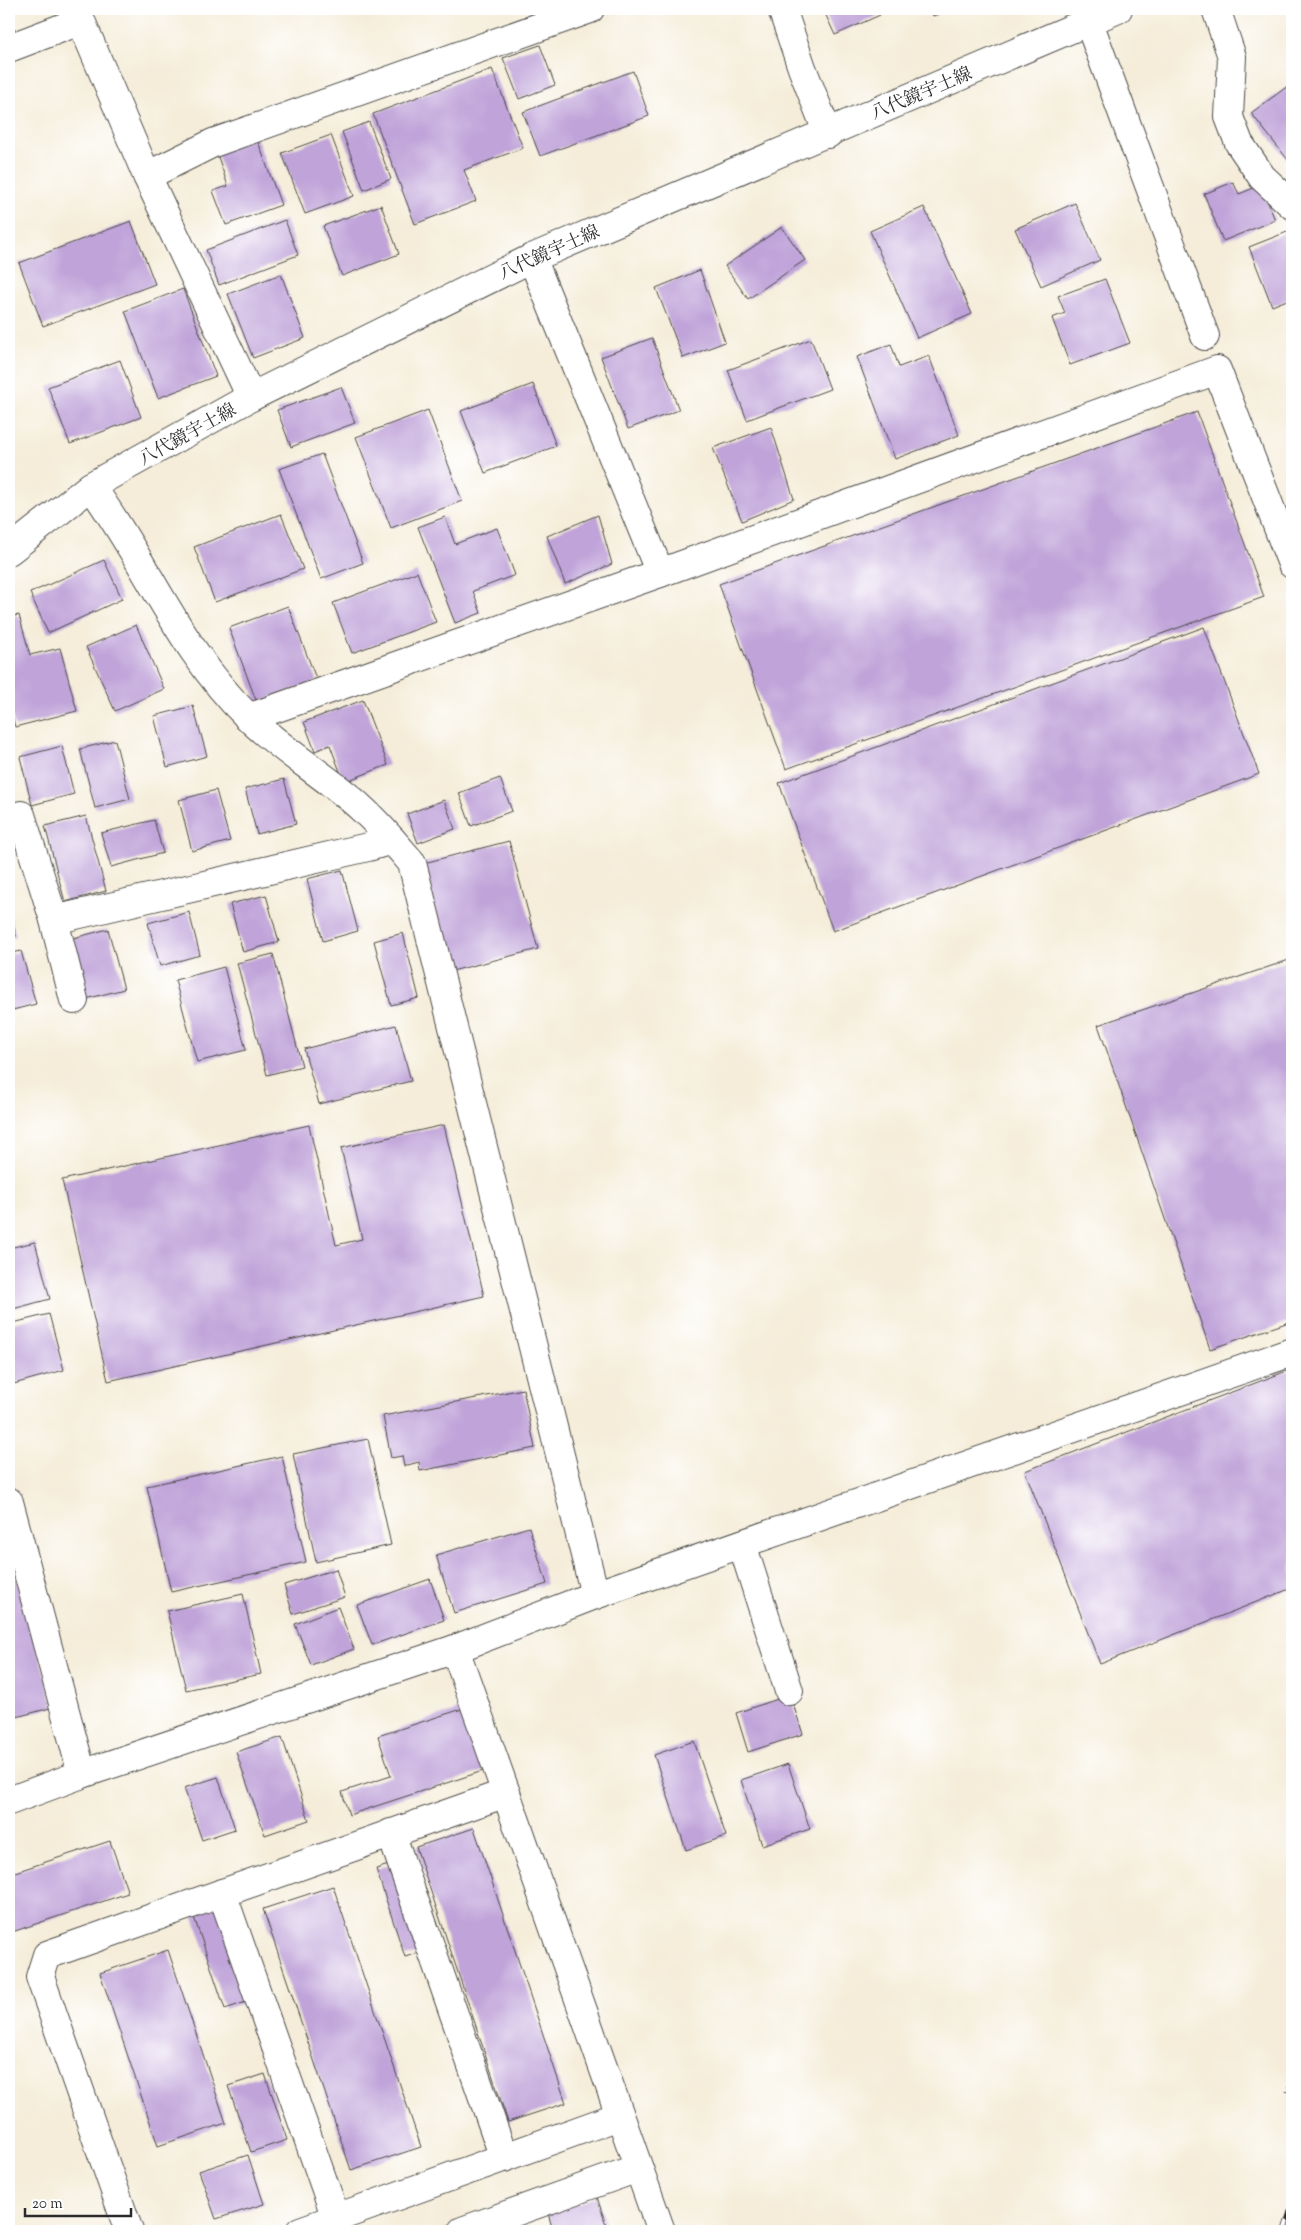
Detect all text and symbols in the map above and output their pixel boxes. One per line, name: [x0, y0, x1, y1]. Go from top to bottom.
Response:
street label: 八代鏡宇土線: [867, 62, 977, 128]
street label: 八代鏡宇土線: [495, 220, 604, 288]
street label: 八代鏡宇土線: [134, 398, 242, 473]
scale bar: [25, 2185, 131, 2217]
text: 20 m: [32, 2194, 63, 2215]

